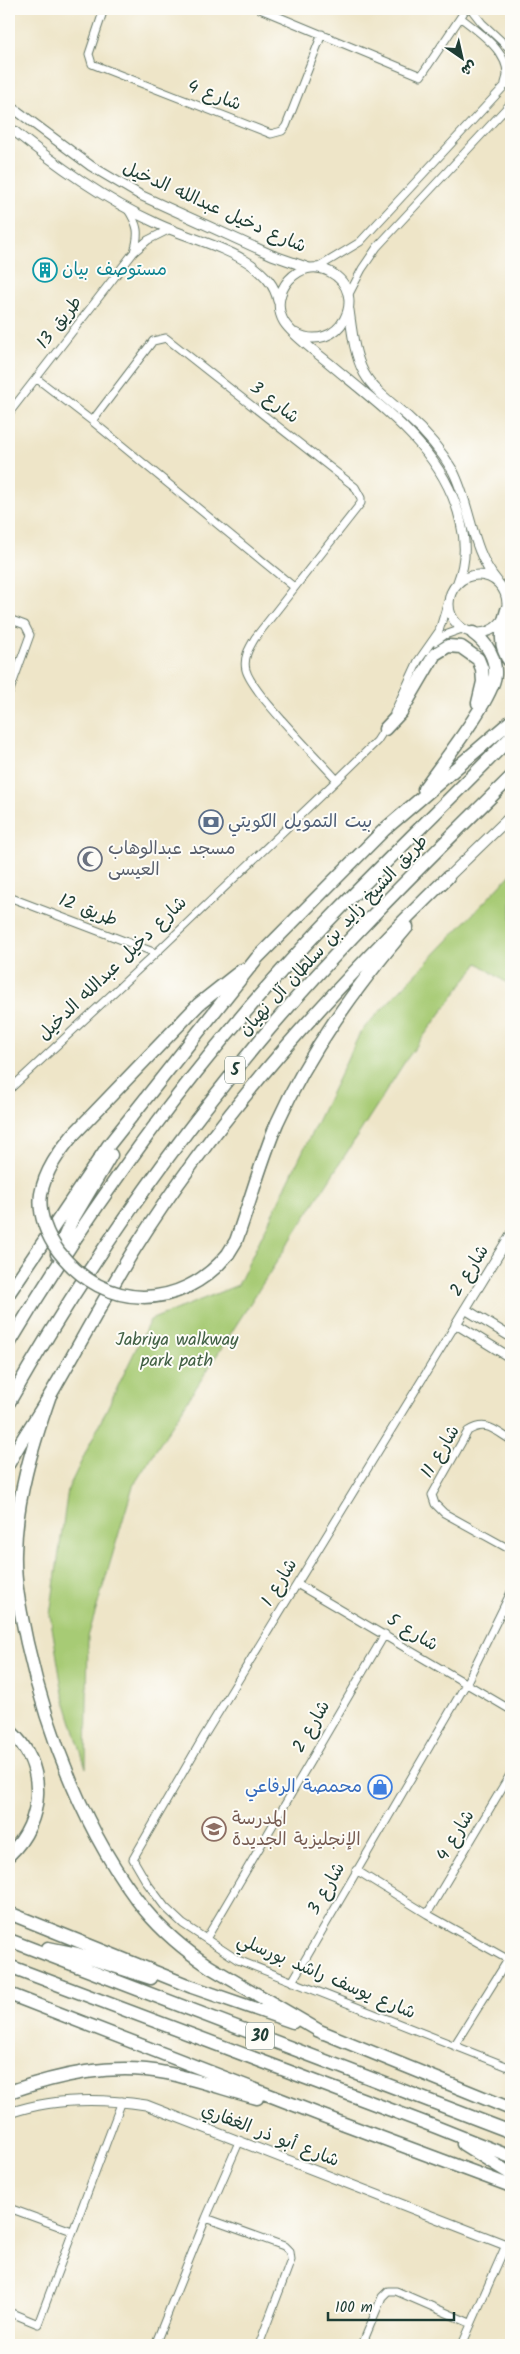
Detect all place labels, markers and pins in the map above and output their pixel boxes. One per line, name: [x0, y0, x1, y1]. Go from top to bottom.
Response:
place label: مستوصف بيان: [62, 256, 167, 285]
building icon: مستوصف بيان: [32, 257, 58, 283]
place label: بيت التمويل الكويتي: [228, 808, 372, 837]
bank icon: بيت التمويل الكويتي: [198, 809, 224, 835]
place label: مسجد عبدالوهاب العيسى: [108, 835, 235, 885]
mosque icon: مسجد عبدالوهاب العيسى: [77, 846, 103, 872]
place label: محمصة الرفاعي: [245, 1773, 362, 1802]
shop icon: محمصة الرفاعي: [367, 1774, 393, 1800]
place label: المدرسة الإنجليزية الجديدة: [232, 1805, 361, 1855]
school or university icon: المدرسة الإنجليزية الجديدة: [201, 1816, 227, 1842]

